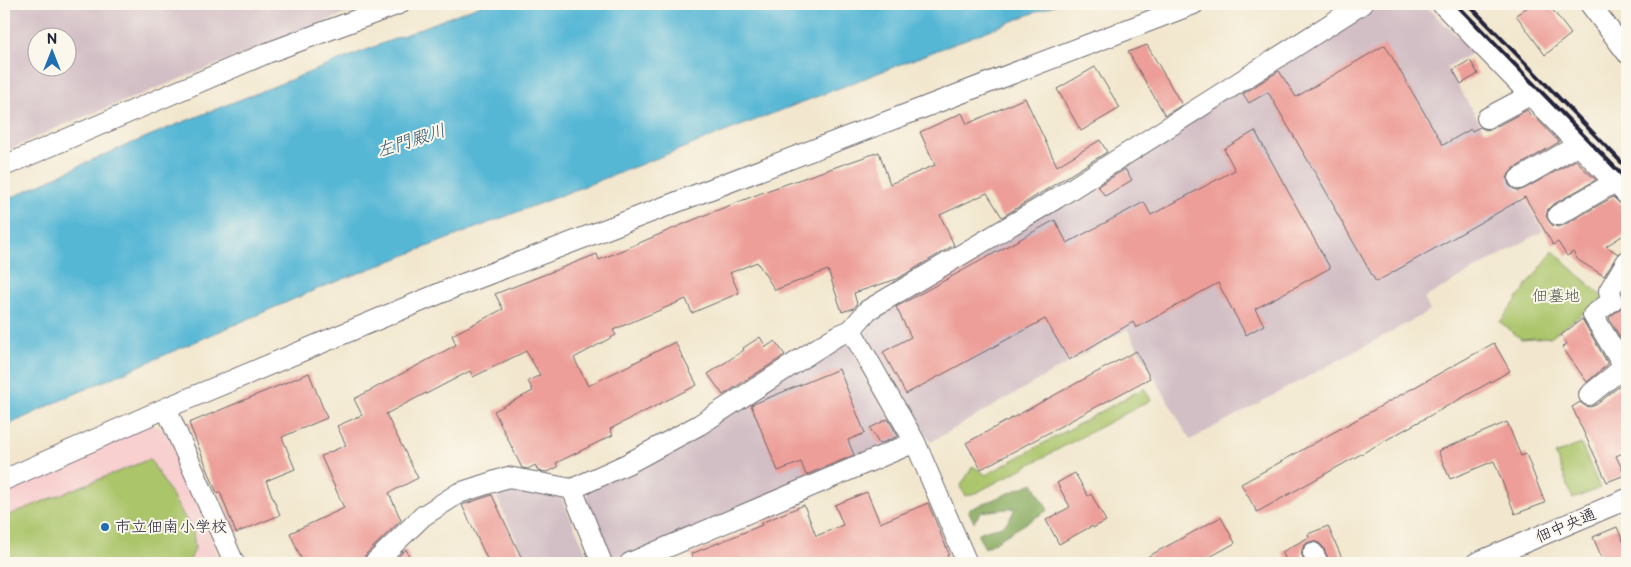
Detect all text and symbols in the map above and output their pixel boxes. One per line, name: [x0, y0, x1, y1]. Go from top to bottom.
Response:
north arrow: [28, 28, 78, 78]
text: N: [47, 31, 57, 48]
water label: 左門殿川: [374, 120, 448, 162]
park label: 佃墓地: [1532, 287, 1580, 306]
street label: 佃中央通: [1533, 505, 1599, 547]
place label: 市立佃南小学校: [115, 518, 227, 537]
marker: 市立佃南小学校: [99, 521, 111, 533]

